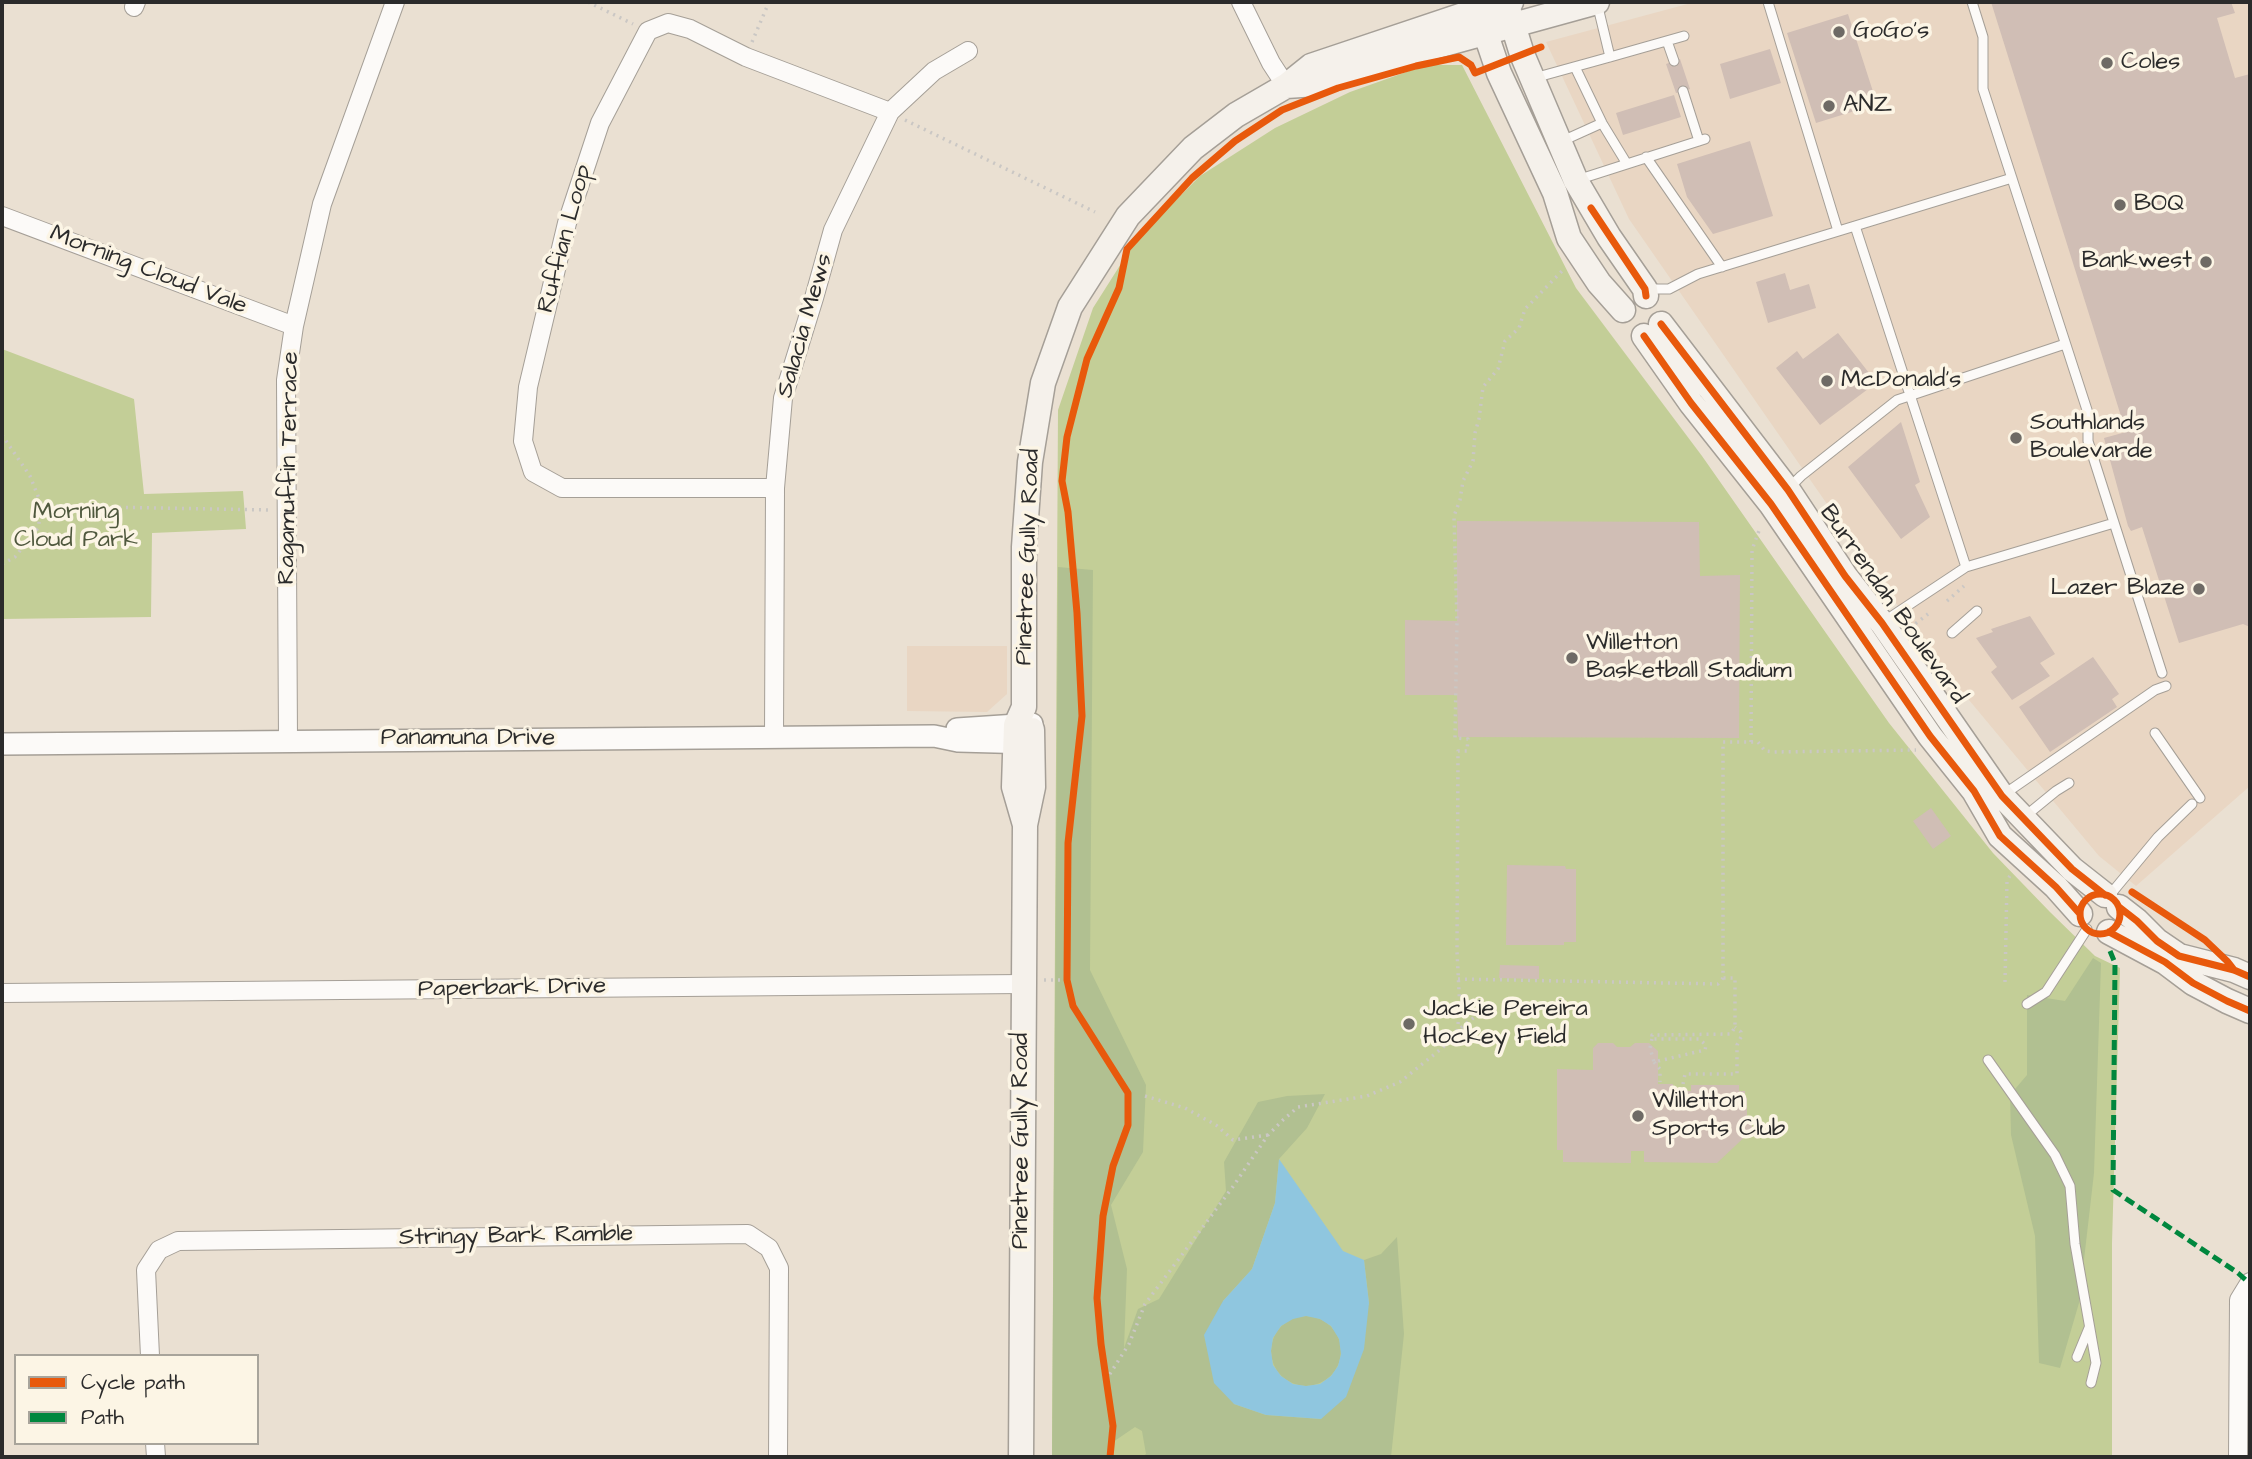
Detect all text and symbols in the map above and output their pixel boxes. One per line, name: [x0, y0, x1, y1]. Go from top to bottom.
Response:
place label: GoGo's: [1853, 18, 1929, 46]
marker: GoGo's: [1831, 24, 1847, 40]
place label: Coles: [2121, 49, 2180, 77]
marker: Coles: [2099, 55, 2115, 71]
place label: ANZ: [1843, 92, 1892, 120]
marker: ANZ: [1821, 98, 1837, 114]
street label: Ruffian Loop: [532, 162, 600, 316]
place label: BOQ: [2134, 191, 2184, 219]
marker: BOQ: [2112, 197, 2128, 213]
street label: Morning Cloud Vale: [45, 220, 251, 322]
place label: Bankwest: [2082, 248, 2192, 276]
street label: Salacia Mews: [772, 251, 840, 401]
marker: Bankwest: [2198, 254, 2214, 270]
street label: Ragamuffin Terrace: [274, 351, 306, 585]
place label: McDonald's: [1841, 367, 1961, 395]
marker: McDonald's: [1819, 373, 1835, 389]
place label: Southlands Boulevarde: [2030, 410, 2153, 466]
marker: Southlands Boulevarde: [2008, 430, 2024, 446]
street label: Pinetree Gully Road: [1011, 448, 1047, 666]
park label: Morning Cloud Park: [14, 499, 138, 555]
street label: Burrendah Boulevard: [1812, 500, 1972, 710]
place label: Lazer Blaze: [2051, 575, 2185, 603]
marker: Lazer Blaze: [2191, 581, 2207, 597]
place label: Willetton Basketball Stadium: [1586, 630, 1792, 686]
marker: Willetton Basketball Stadium: [1564, 650, 1580, 666]
street label: Panamuna Drive: [381, 725, 555, 753]
street label: Paperbark Drive: [418, 973, 606, 1005]
place label: Jackie Pereira Hockey Field: [1423, 996, 1588, 1052]
marker: Jackie Pereira Hockey Field: [1401, 1016, 1417, 1032]
street label: Pinetree Gully Road: [1008, 1033, 1036, 1249]
place label: Willetton Sports Club: [1652, 1088, 1785, 1144]
marker: Willetton Sports Club: [1630, 1108, 1646, 1124]
street label: Stringy Bark Ramble: [399, 1221, 633, 1253]
legend: [14, 1354, 259, 1445]
text: Cycle path: [81, 1368, 185, 1397]
text: Path: [81, 1403, 124, 1432]

